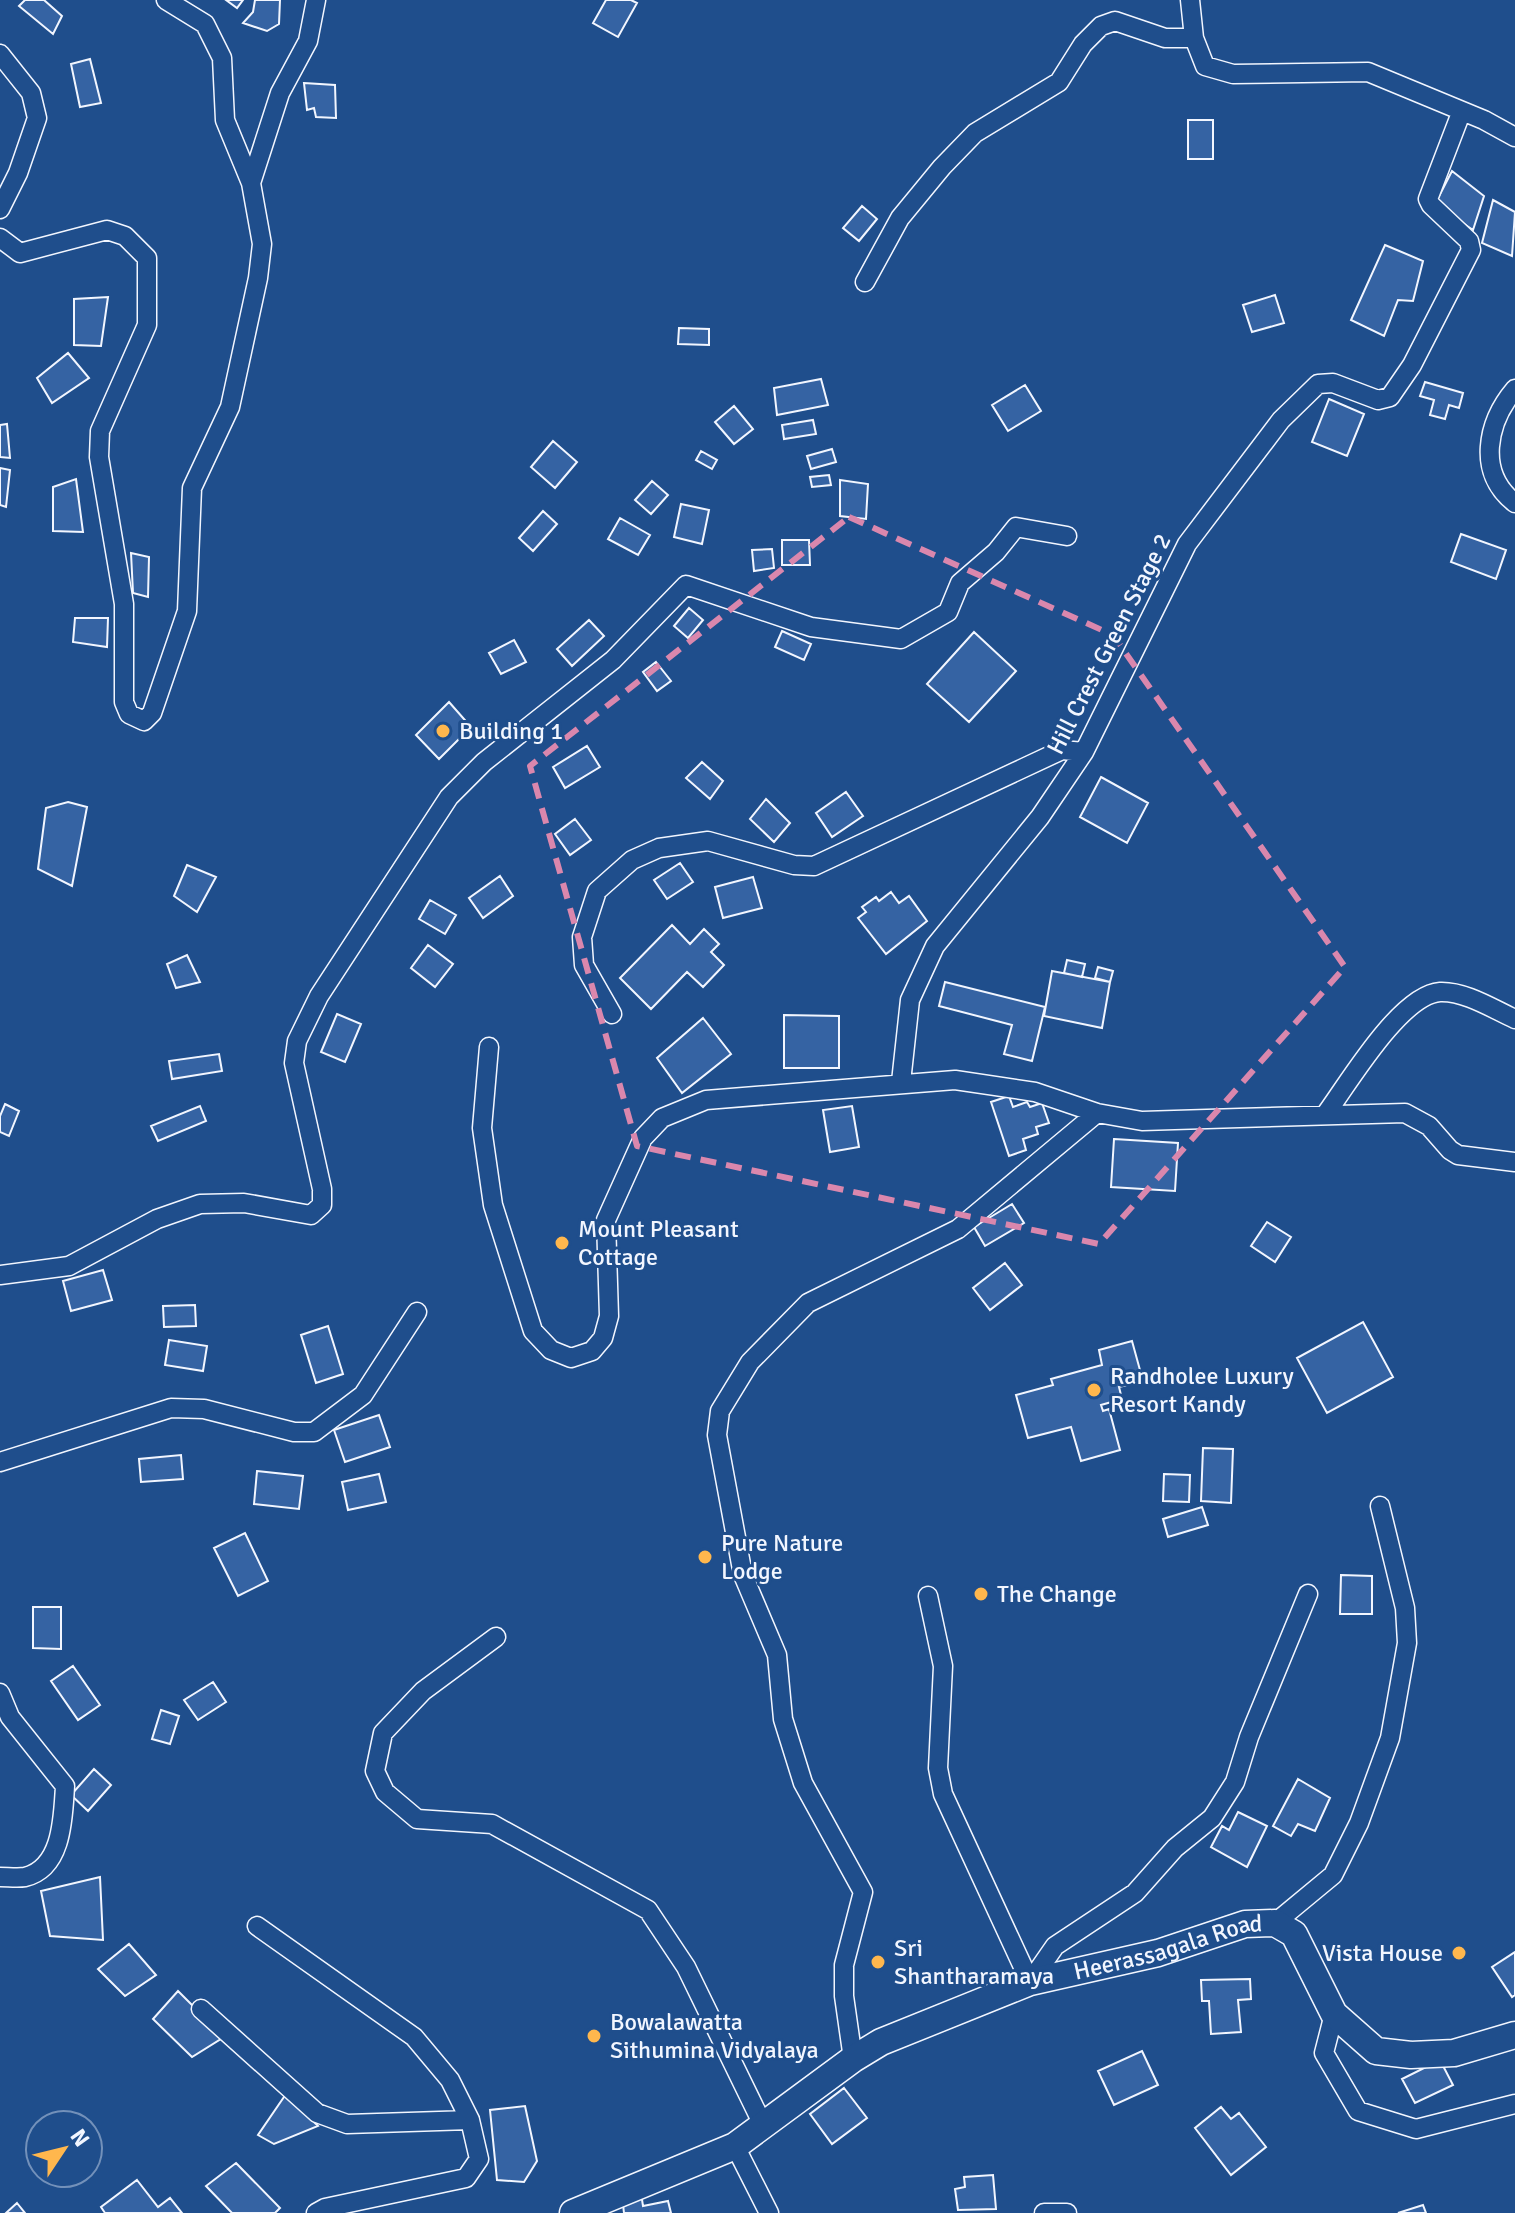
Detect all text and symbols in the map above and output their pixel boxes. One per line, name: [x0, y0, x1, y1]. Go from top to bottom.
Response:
street label: Hill Crest Green Stage 2: [1040, 529, 1178, 759]
place label: Building 1: [459, 716, 563, 746]
marker: Building 1: [434, 722, 452, 740]
place label: Mount Pleasant Cottage: [578, 1214, 739, 1272]
marker: Mount Pleasant Cottage: [553, 1234, 571, 1252]
place label: Randholee Luxury Resort Kandy: [1110, 1361, 1294, 1419]
marker: Randholee Luxury Resort Kandy: [1085, 1381, 1103, 1399]
place label: Pure Nature Lodge: [721, 1528, 843, 1586]
marker: Pure Nature Lodge: [696, 1548, 714, 1566]
place label: The Change: [997, 1579, 1117, 1609]
marker: The Change: [972, 1585, 990, 1603]
street label: Heerassagala Road: [1071, 1908, 1263, 1987]
place label: Sri Shantharamaya: [894, 1933, 1054, 1991]
place label: Vista House: [1322, 1938, 1443, 1968]
marker: Vista House: [1450, 1944, 1468, 1962]
marker: Sri Shantharamaya: [869, 1953, 887, 1971]
place label: Bowalawatta Sithumina Vidyalaya: [610, 2007, 819, 2065]
marker: Bowalawatta Sithumina Vidyalaya: [585, 2027, 603, 2045]
north arrow: [24, 2109, 104, 2189]
text: N: [65, 2124, 95, 2152]

